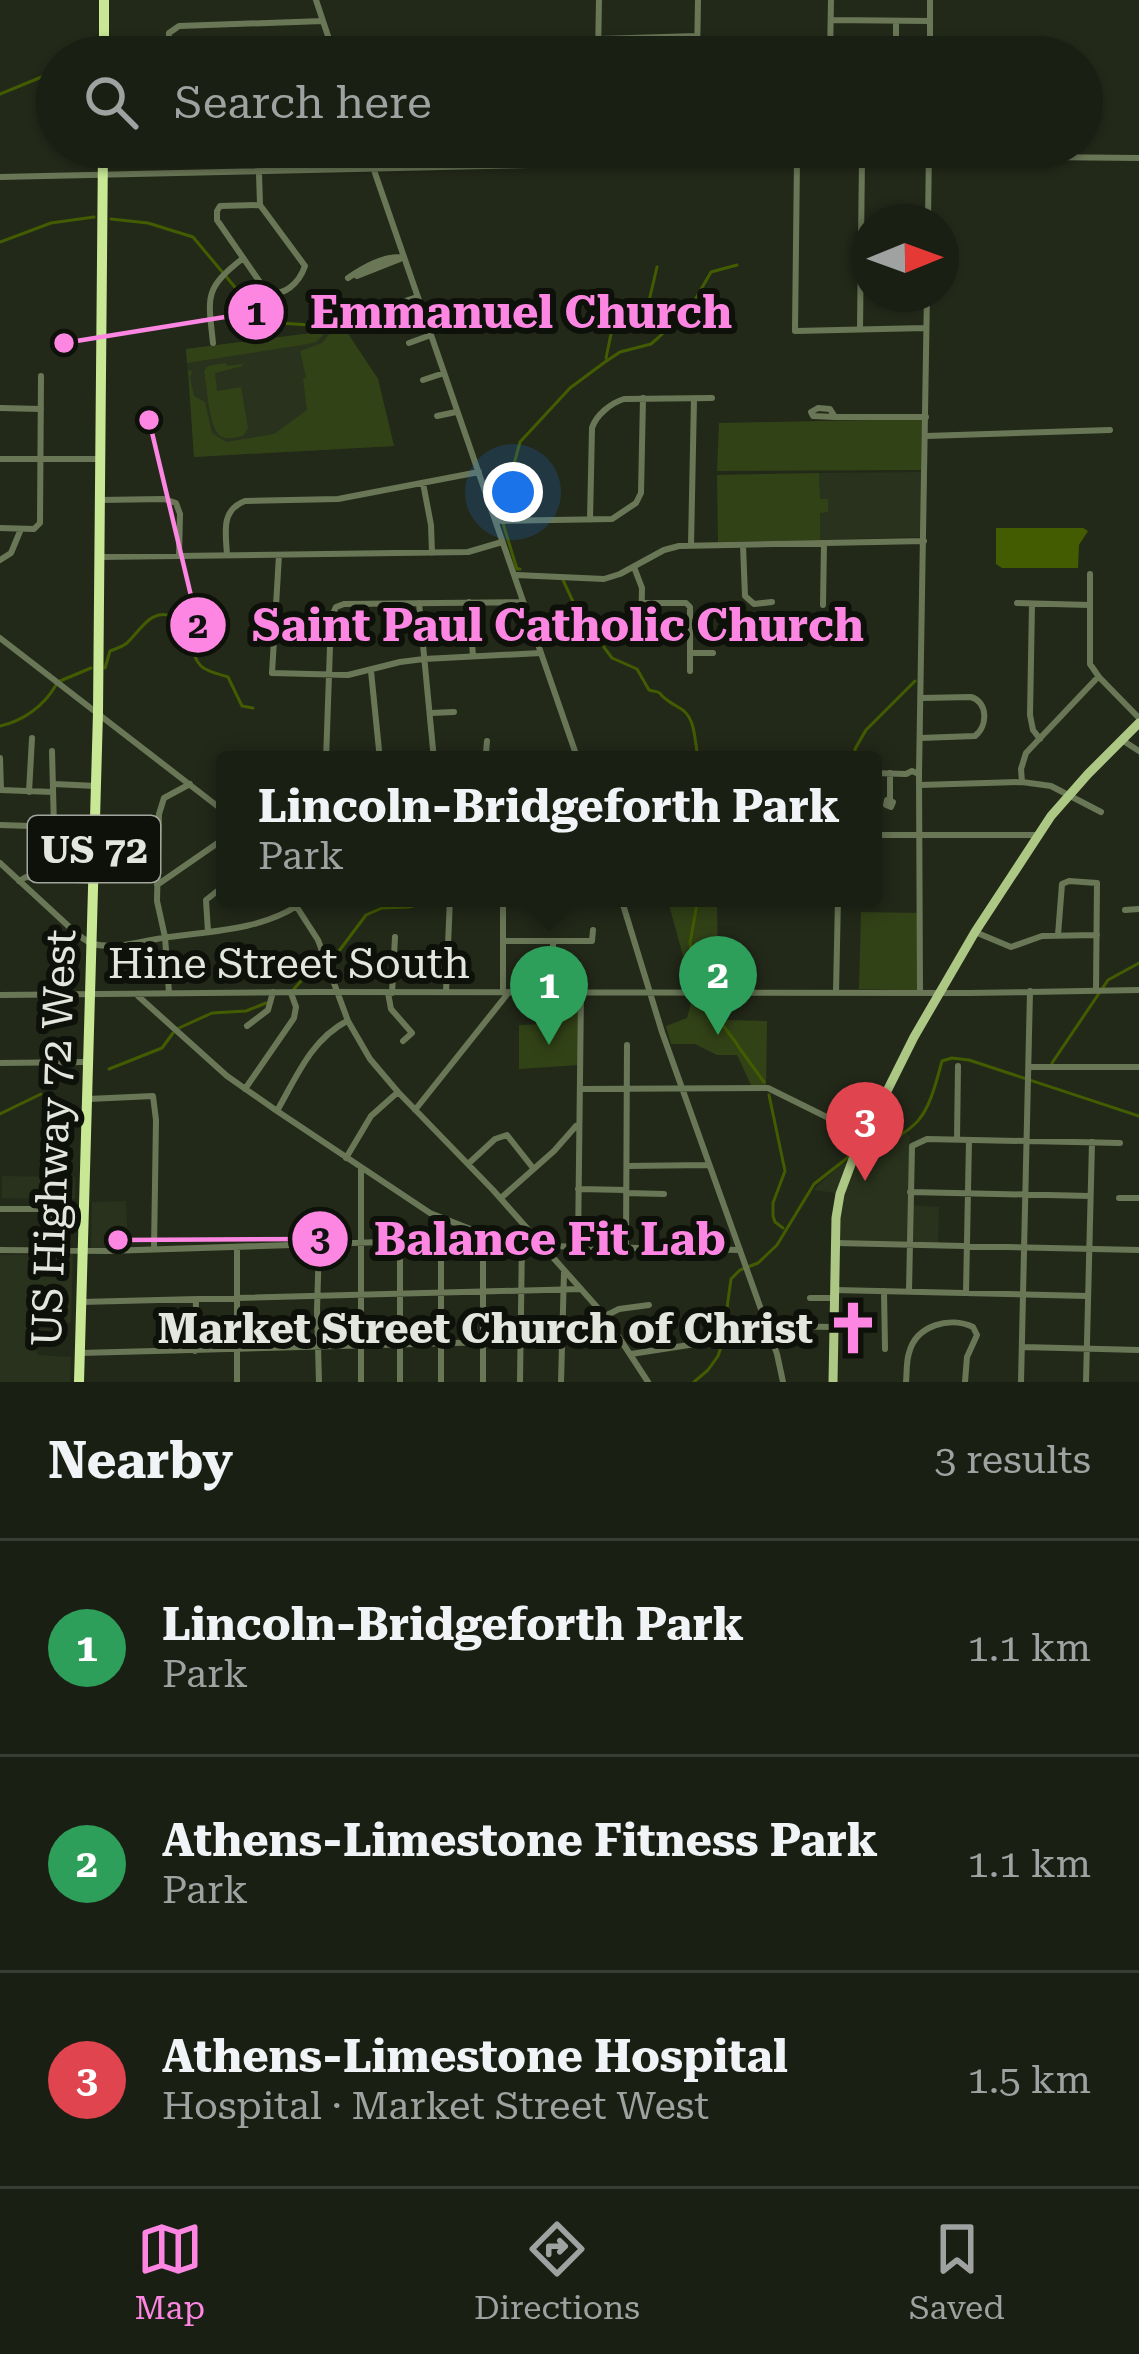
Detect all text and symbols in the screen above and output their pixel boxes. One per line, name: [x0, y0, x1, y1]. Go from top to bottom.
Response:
search box: [36, 36, 1103, 168]
icon: search: [78, 69, 144, 135]
text: Search here: [174, 76, 432, 129]
north arrow: [851, 204, 959, 312]
callout: Emmanuel Church: [226, 272, 756, 353]
text: Emmanuel Church: [310, 286, 732, 339]
text: 1: [246, 292, 266, 334]
your location: [483, 462, 543, 522]
callout: Saint Paul Catholic Church: [168, 585, 888, 666]
text: Saint Paul Catholic Church: [252, 599, 864, 652]
text: 2: [188, 605, 208, 647]
popup: [216, 751, 882, 907]
text: Lincoln-Bridgeforth Park: [258, 780, 840, 833]
road number: US 72: [28, 816, 160, 882]
text: Park: [258, 833, 344, 879]
street label: US Highway 72 West: [22, 929, 85, 1347]
pin: 2: [679, 936, 757, 1035]
street label: Hine Street South: [108, 939, 470, 988]
pin: 1: [510, 946, 588, 1045]
pin: 3: [826, 1082, 904, 1181]
callout: Balance Fit Lab: [290, 1198, 750, 1279]
text: Balance Fit Lab: [374, 1213, 726, 1266]
text: 3: [310, 1218, 330, 1260]
church icon: Market Street Church of Christ: [824, 1299, 882, 1357]
place label: Market Street Church of Christ: [158, 1304, 813, 1353]
text: Nearby: [48, 1431, 233, 1490]
text: 3 results: [934, 1437, 1091, 1483]
text: Lincoln-Bridgeforth Park: [162, 1598, 744, 1651]
text: 1: [76, 1625, 98, 1671]
text: 1.1 km: [967, 1625, 1091, 1671]
text: Park: [162, 1651, 248, 1697]
text: Athens-Limestone Fitness Park: [162, 1814, 878, 1867]
text: 2: [76, 1841, 98, 1887]
text: 1.1 km: [967, 1841, 1091, 1887]
text: Park: [162, 1867, 248, 1913]
text: Athens-Limestone Hospital: [162, 2030, 788, 2083]
text: 3: [76, 2057, 98, 2103]
text: 1.5 km: [967, 2057, 1091, 2103]
text: Hospital · Market Street West: [162, 2083, 709, 2129]
tab: Map: [134, 2216, 205, 2327]
tab: Directions: [474, 2216, 640, 2327]
tab: Saved: [909, 2216, 1005, 2327]

